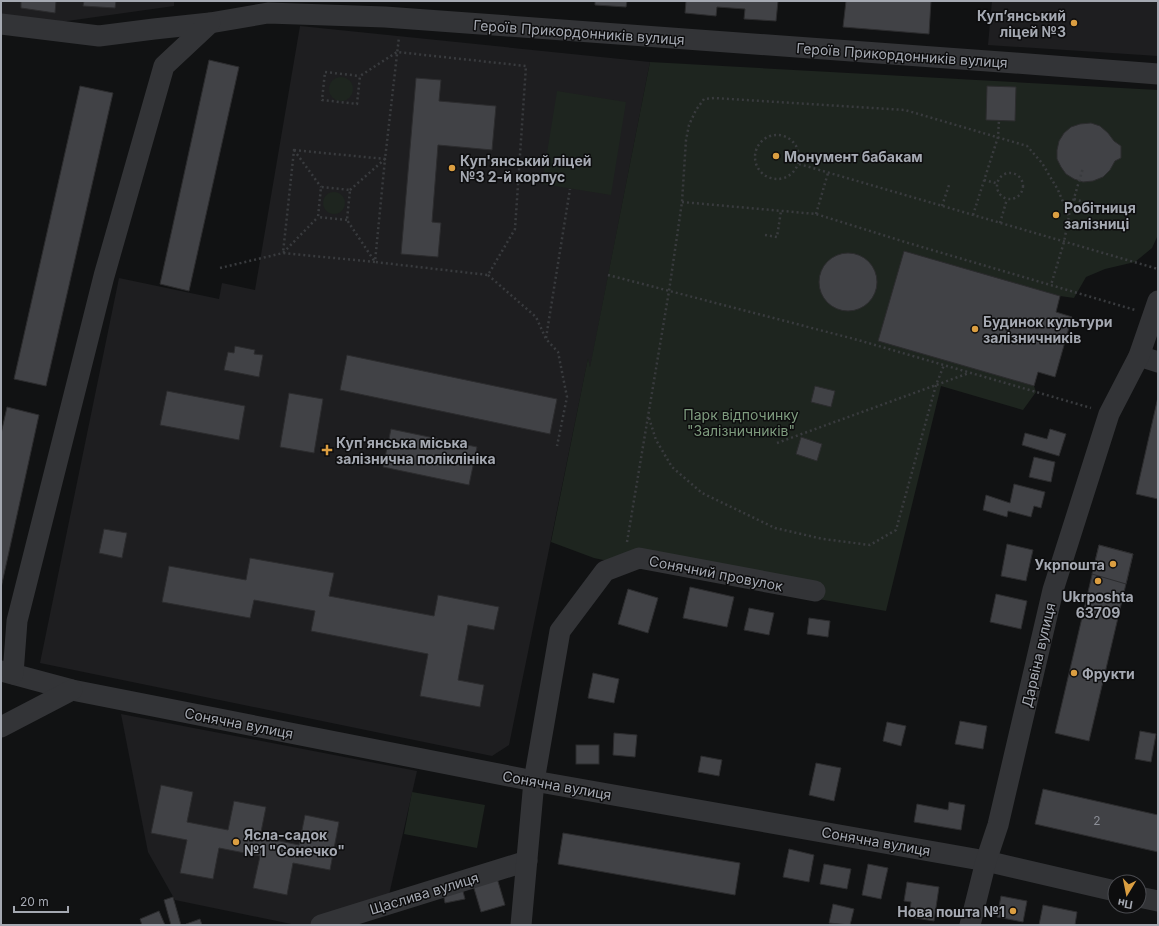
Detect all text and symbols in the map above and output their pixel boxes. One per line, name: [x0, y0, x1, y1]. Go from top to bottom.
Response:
place label: Куп’янський ліцей №3: [977, 7, 1066, 40]
street label: Героїв Прикордонників вулиця: [473, 16, 685, 48]
marker: Куп’янський ліцей №3: [1069, 18, 1079, 28]
street label: Героїв Прикордонників вулиця: [796, 39, 1008, 71]
place label: Монумент бабакам: [784, 148, 923, 165]
marker: Монумент бабакам: [771, 151, 781, 161]
place label: Куп'янський ліцей №3 2-й корпус: [460, 152, 592, 185]
marker: Куп'янський ліцей №3 2-й корпус: [447, 163, 457, 173]
place label: Робітниця залізниці: [1064, 199, 1136, 232]
marker: Робітниця залізниці: [1051, 210, 1061, 220]
place label: Будинок культури залізничників: [983, 313, 1113, 346]
marker: Будинок культури залізничників: [970, 324, 980, 334]
park label: Парк відпочинку "Залізничників": [683, 406, 799, 439]
place label: Куп'янська міська залізнична поліклініка: [336, 434, 496, 467]
marker: Куп'янська міська залізнична поліклініка: [321, 444, 333, 456]
street label: Сонячний провулок: [648, 552, 785, 594]
place label: Укрпошта: [1035, 556, 1105, 573]
marker: Укрпошта: [1108, 559, 1118, 569]
marker: Ukrposhta 63709: [1093, 576, 1103, 586]
place label: Ukrposhta 63709: [1062, 588, 1134, 621]
street label: Дарвіна вулиця: [1018, 601, 1058, 709]
place label: Фрукти: [1082, 665, 1135, 682]
marker: Фрукти: [1069, 668, 1079, 678]
street label: Сонячна вулиця: [183, 704, 295, 742]
street label: Сонячна вулиця: [501, 767, 613, 803]
house number: 2: [1093, 813, 1101, 828]
street label: Сонячна вулиця: [820, 823, 932, 859]
place label: Ясла-садок №1 "Сонечко": [244, 826, 345, 859]
marker: Ясла-садок №1 "Сонечко": [231, 837, 241, 847]
street label: Щаслива вулиця: [367, 868, 481, 918]
north arrow: [1107, 874, 1147, 914]
scale bar: [14, 888, 68, 914]
text: 20 m: [20, 894, 49, 909]
text: Пн: [1116, 896, 1134, 912]
place label: Нова пошта №1: [897, 903, 1005, 920]
marker: Нова пошта №1: [1008, 906, 1018, 916]

